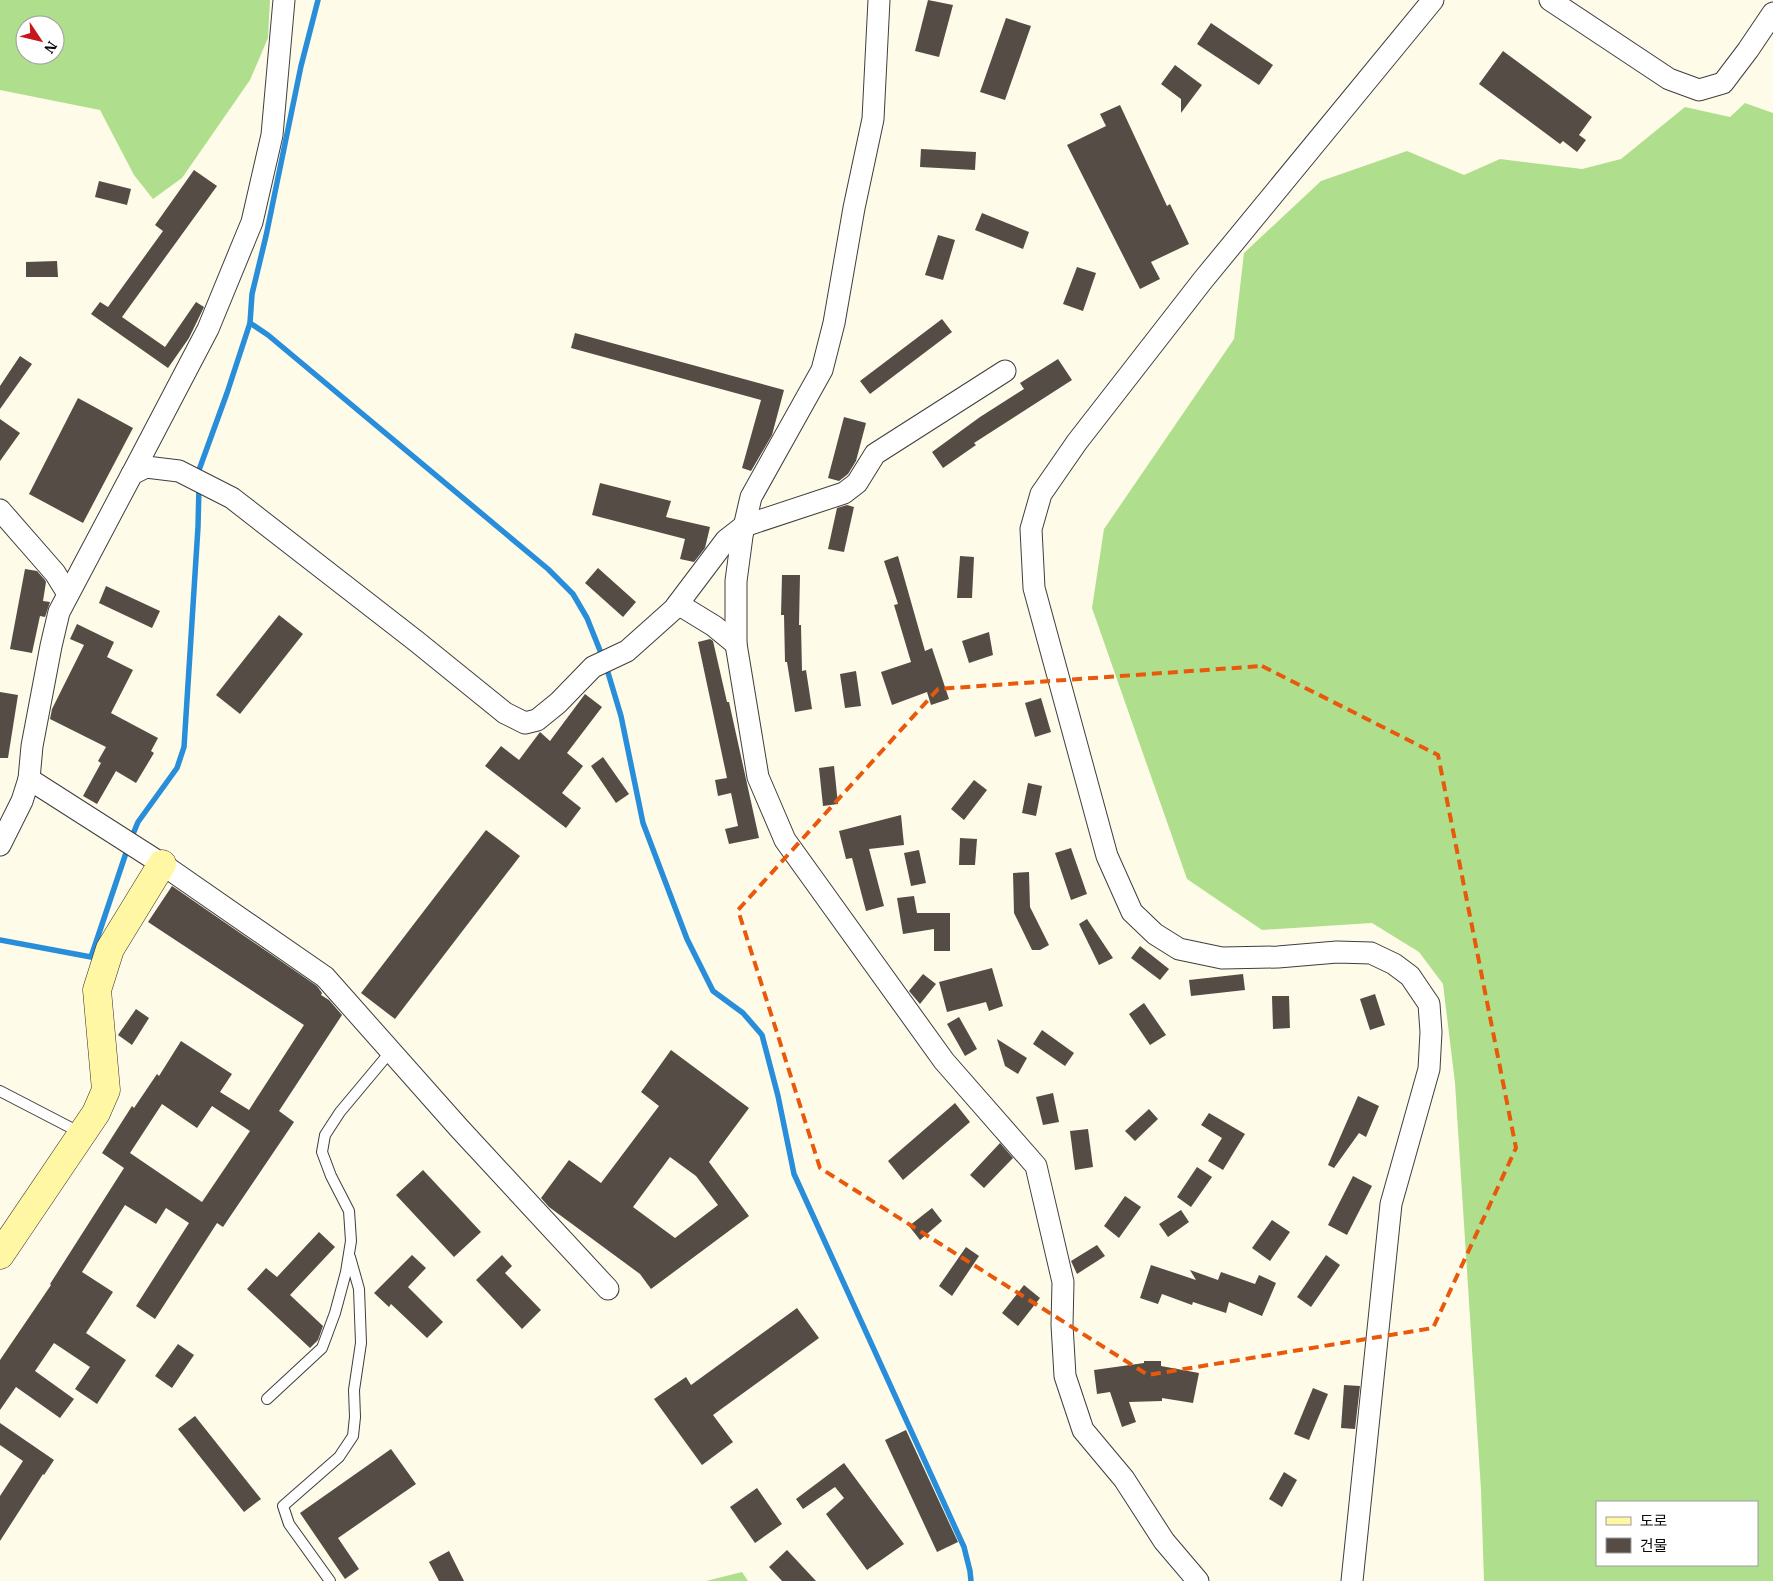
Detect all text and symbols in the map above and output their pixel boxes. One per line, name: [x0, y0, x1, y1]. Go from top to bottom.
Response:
north arrow: [15, 15, 65, 65]
text: N: [40, 38, 61, 57]
legend: [1596, 1501, 1758, 1566]
text: 도로: [1640, 1511, 1668, 1530]
text: 건물: [1640, 1536, 1668, 1555]

